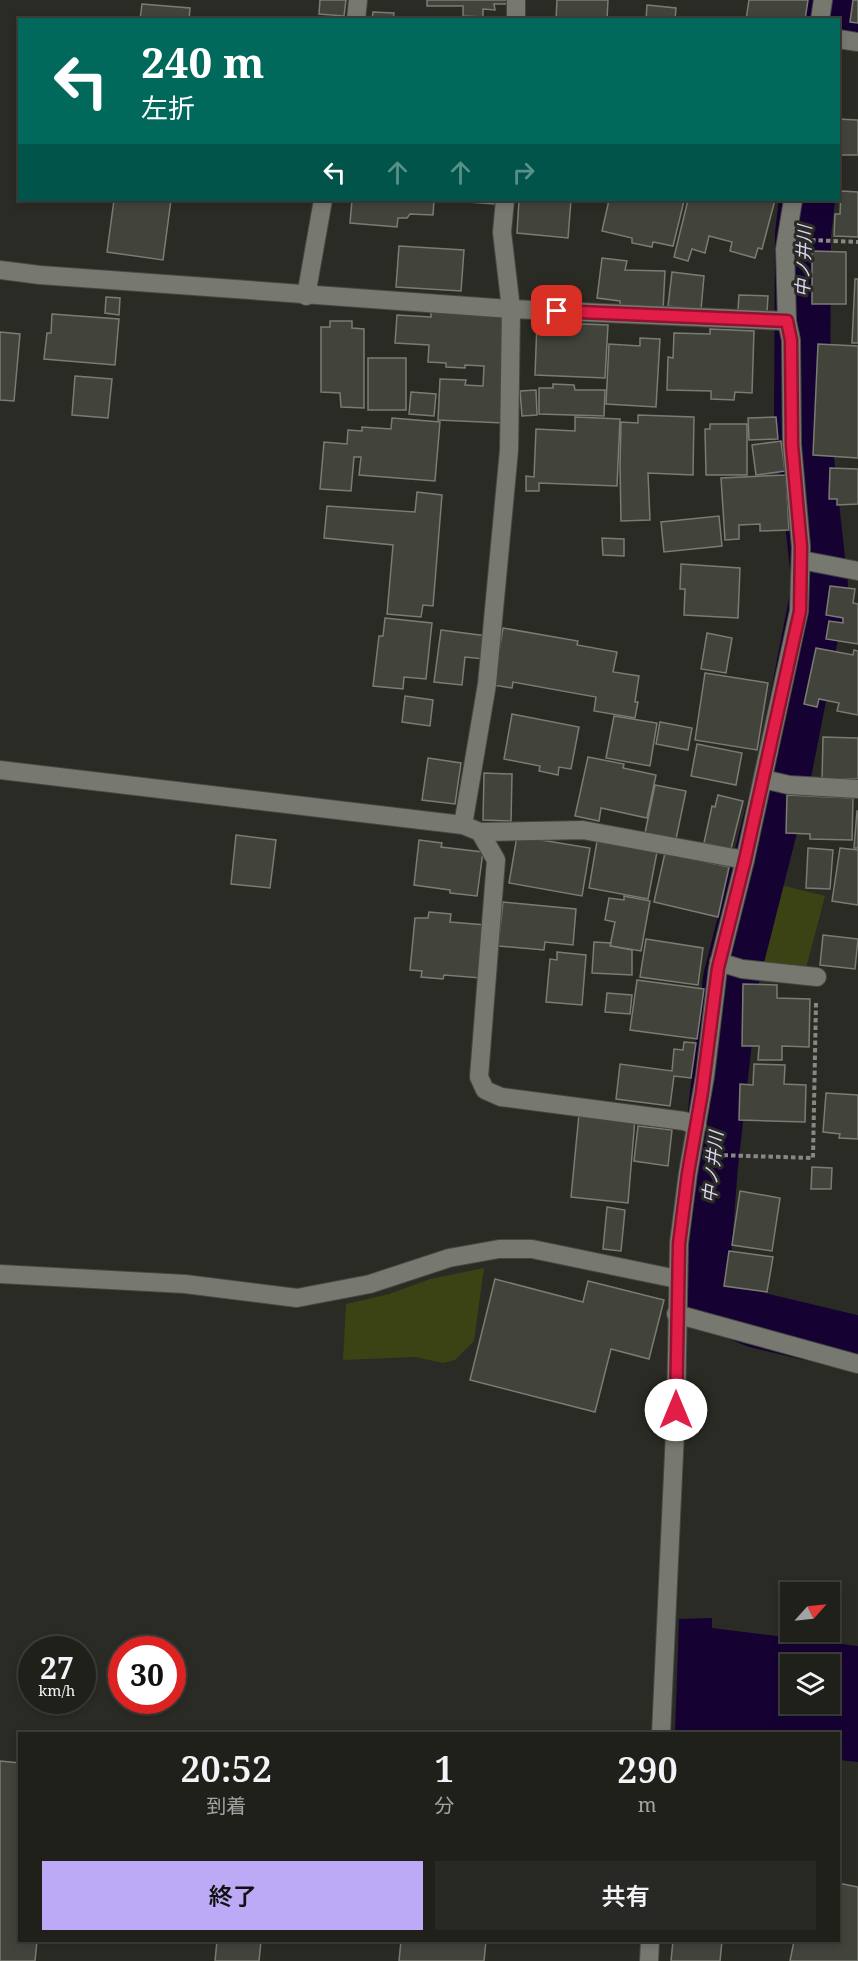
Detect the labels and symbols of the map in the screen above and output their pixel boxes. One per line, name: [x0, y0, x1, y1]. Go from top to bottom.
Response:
water label: 中ノ井川: [790, 223, 816, 297]
pin: [531, 285, 582, 336]
water label: 中ノ井川: [696, 1128, 728, 1204]
position arrow: [644, 1378, 708, 1442]
north arrow: [780, 1582, 840, 1642]
speed limit sign: 30: [108, 1636, 186, 1714]

